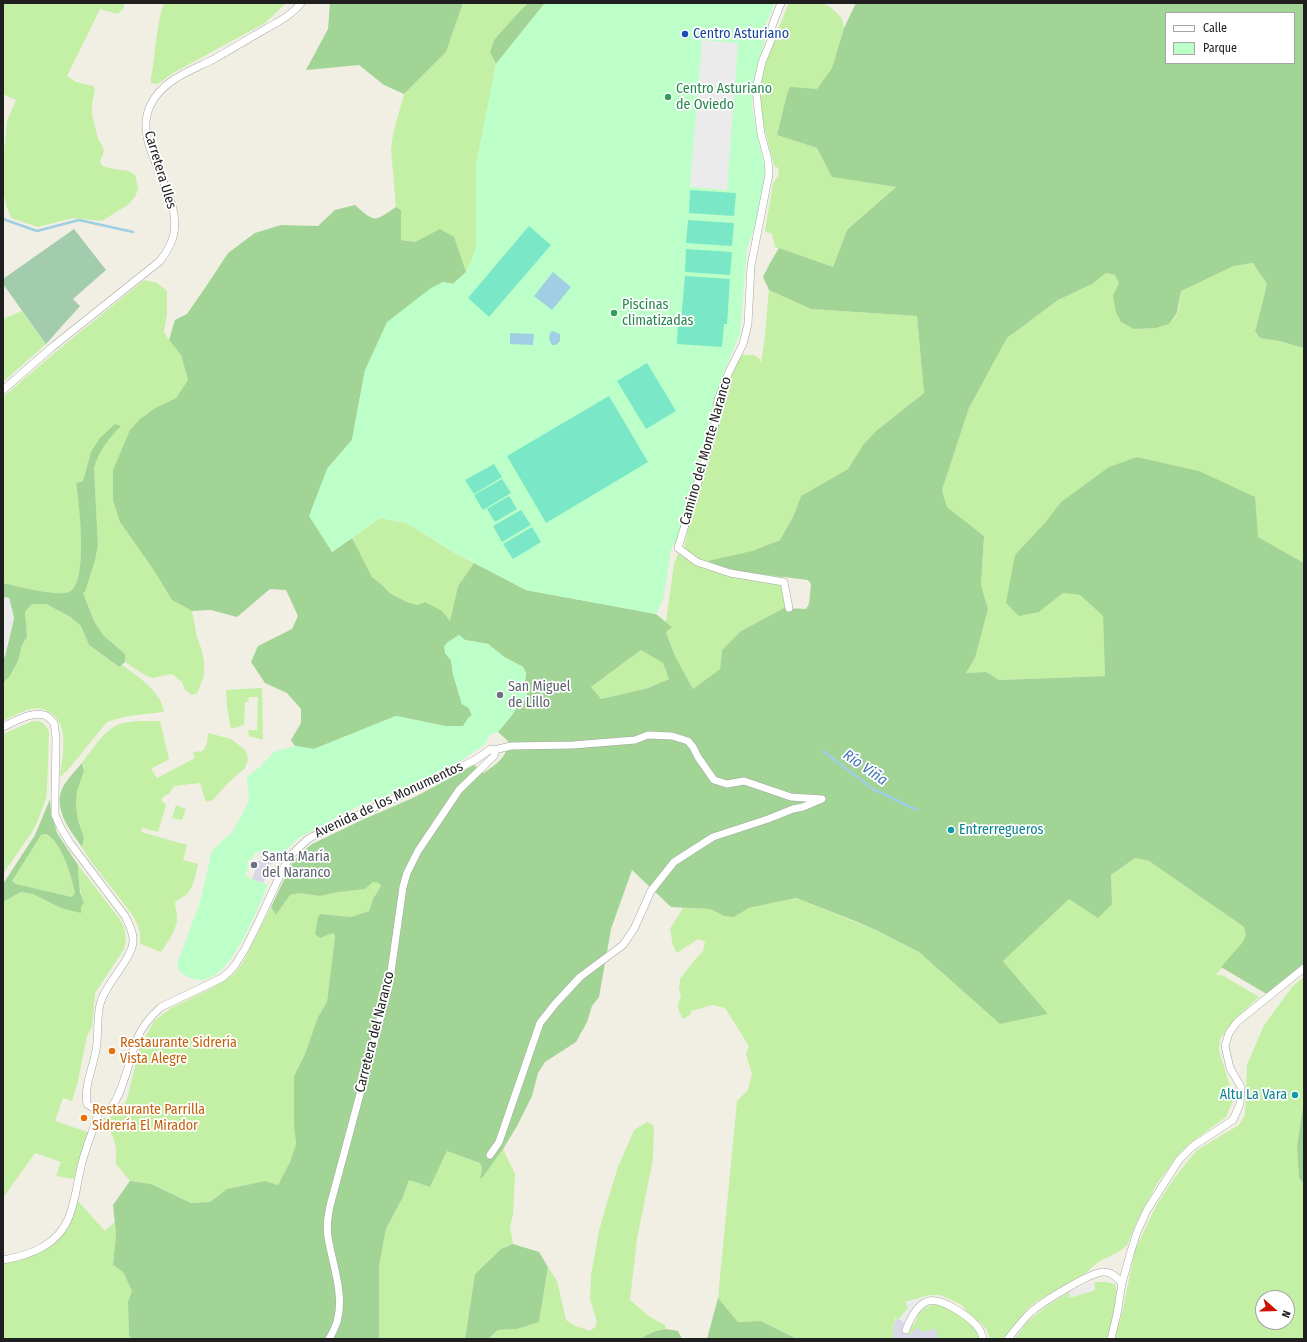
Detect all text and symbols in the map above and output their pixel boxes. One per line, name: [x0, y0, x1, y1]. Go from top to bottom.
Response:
legend: [1165, 12, 1295, 64]
text: Calle: [1203, 21, 1227, 35]
place label: Centro Asturiano: [693, 26, 789, 42]
marker: Centro Asturiano: [680, 29, 690, 39]
text: Parque: [1203, 41, 1237, 55]
place label: Centro Asturiano de Oviedo: [676, 81, 772, 114]
marker: Centro Asturiano de Oviedo: [663, 92, 673, 102]
street label: Carretera Ules: [140, 129, 180, 211]
place label: Piscinas climatizadas: [622, 297, 693, 330]
marker: Piscinas climatizadas: [609, 308, 619, 318]
street label: Camino del Monte Naranco: [677, 375, 735, 527]
place label: San Miguel de Lillo: [508, 679, 570, 712]
marker: San Miguel de Lillo: [495, 690, 505, 700]
water label: Río Viña: [839, 746, 891, 790]
street label: Avenida de los Monumentos: [312, 758, 466, 842]
place label: Entrerregueros: [959, 822, 1044, 838]
marker: Entrerregueros: [946, 825, 956, 835]
place label: Santa María del Naranco: [262, 849, 331, 882]
marker: Santa María del Naranco: [249, 860, 259, 870]
street label: Carretera del Naranco: [352, 970, 398, 1094]
place label: Restaurante Sidrería Vista Alegre: [120, 1035, 237, 1068]
marker: Restaurante Sidrería Vista Alegre: [107, 1046, 117, 1056]
place label: Altu La Vara: [1220, 1087, 1287, 1103]
marker: Altu La Vara: [1290, 1090, 1300, 1100]
place label: Restaurante Parrilla Sidrería El Mirador: [92, 1102, 205, 1134]
marker: Restaurante Parrilla Sidrería El Mirador: [79, 1113, 89, 1123]
north arrow: [1255, 1290, 1295, 1330]
text: N: [1279, 1309, 1293, 1319]

